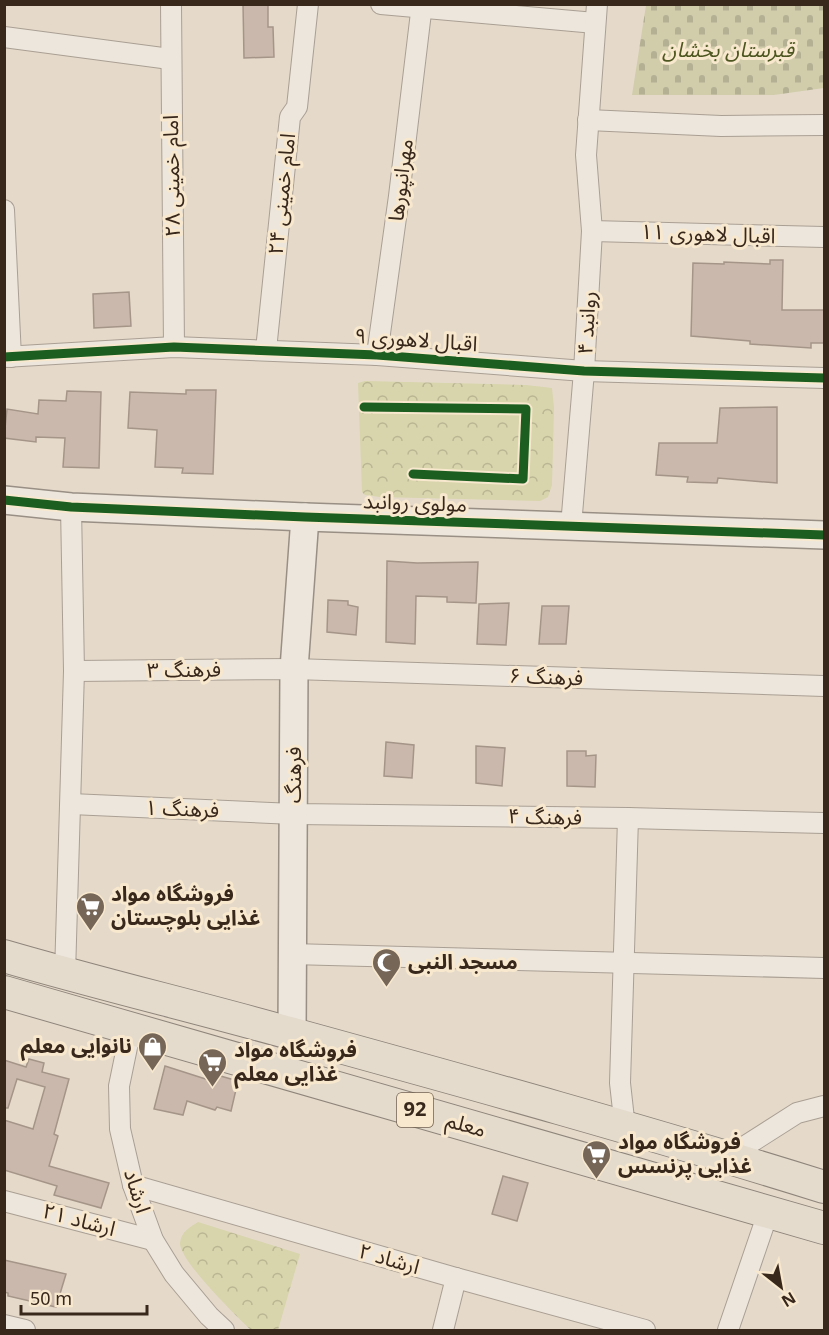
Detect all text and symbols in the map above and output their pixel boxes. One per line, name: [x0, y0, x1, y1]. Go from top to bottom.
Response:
park label: قبرستان بخشان: [662, 28, 796, 72]
street label: امام خمینی ۲۸: [149, 115, 195, 237]
street label: امام خمینی ۲۴: [254, 131, 310, 257]
street label: مهرانپورها: [374, 136, 428, 224]
street label: اقبال لاهوری ۱۱: [640, 210, 776, 258]
street label: روانبد ۴: [563, 290, 611, 356]
street label: اقبال لاهوری ۹: [353, 314, 479, 366]
street label: مولوی روانبد: [362, 479, 468, 527]
street label: فرهنگ ۳: [147, 647, 221, 693]
street label: فرهنگ ۶: [508, 654, 584, 700]
street label: فرهنگ: [272, 747, 316, 803]
street label: فرهنگ ۱: [144, 786, 220, 832]
street label: فرهنگ ۴: [508, 794, 582, 840]
place label: فروشگاه مواد غذایی بلوچستان: [111, 872, 261, 940]
supermarket icon: فروشگاه مواد غذایی بلوچستان: [74, 890, 106, 932]
place label: مسجد النبی: [408, 940, 518, 984]
mosque icon: مسجد النبی: [371, 946, 403, 988]
place label: نانوایی معلم: [21, 1024, 132, 1068]
place label: فروشگاه مواد غذایی معلم: [234, 1028, 357, 1096]
shop icon: نانوایی معلم: [137, 1030, 169, 1072]
supermarket icon: فروشگاه مواد غذایی معلم: [197, 1046, 229, 1088]
road number: 92: [397, 1093, 433, 1127]
street label: معلم: [441, 1098, 491, 1152]
place label: فروشگاه مواد غذایی پرنسس: [618, 1120, 752, 1188]
supermarket icon: فروشگاه مواد غذایی پرنسس: [581, 1138, 613, 1180]
street label: ارشاد: [109, 1163, 165, 1219]
street label: ارشاد ۲۱: [37, 1189, 121, 1251]
street label: ارشاد ۲: [353, 1229, 425, 1289]
north arrow: [751, 1257, 811, 1317]
scale bar: [21, 1278, 147, 1316]
text: 50 m: [30, 1280, 72, 1318]
text: N: [774, 1281, 803, 1317]

